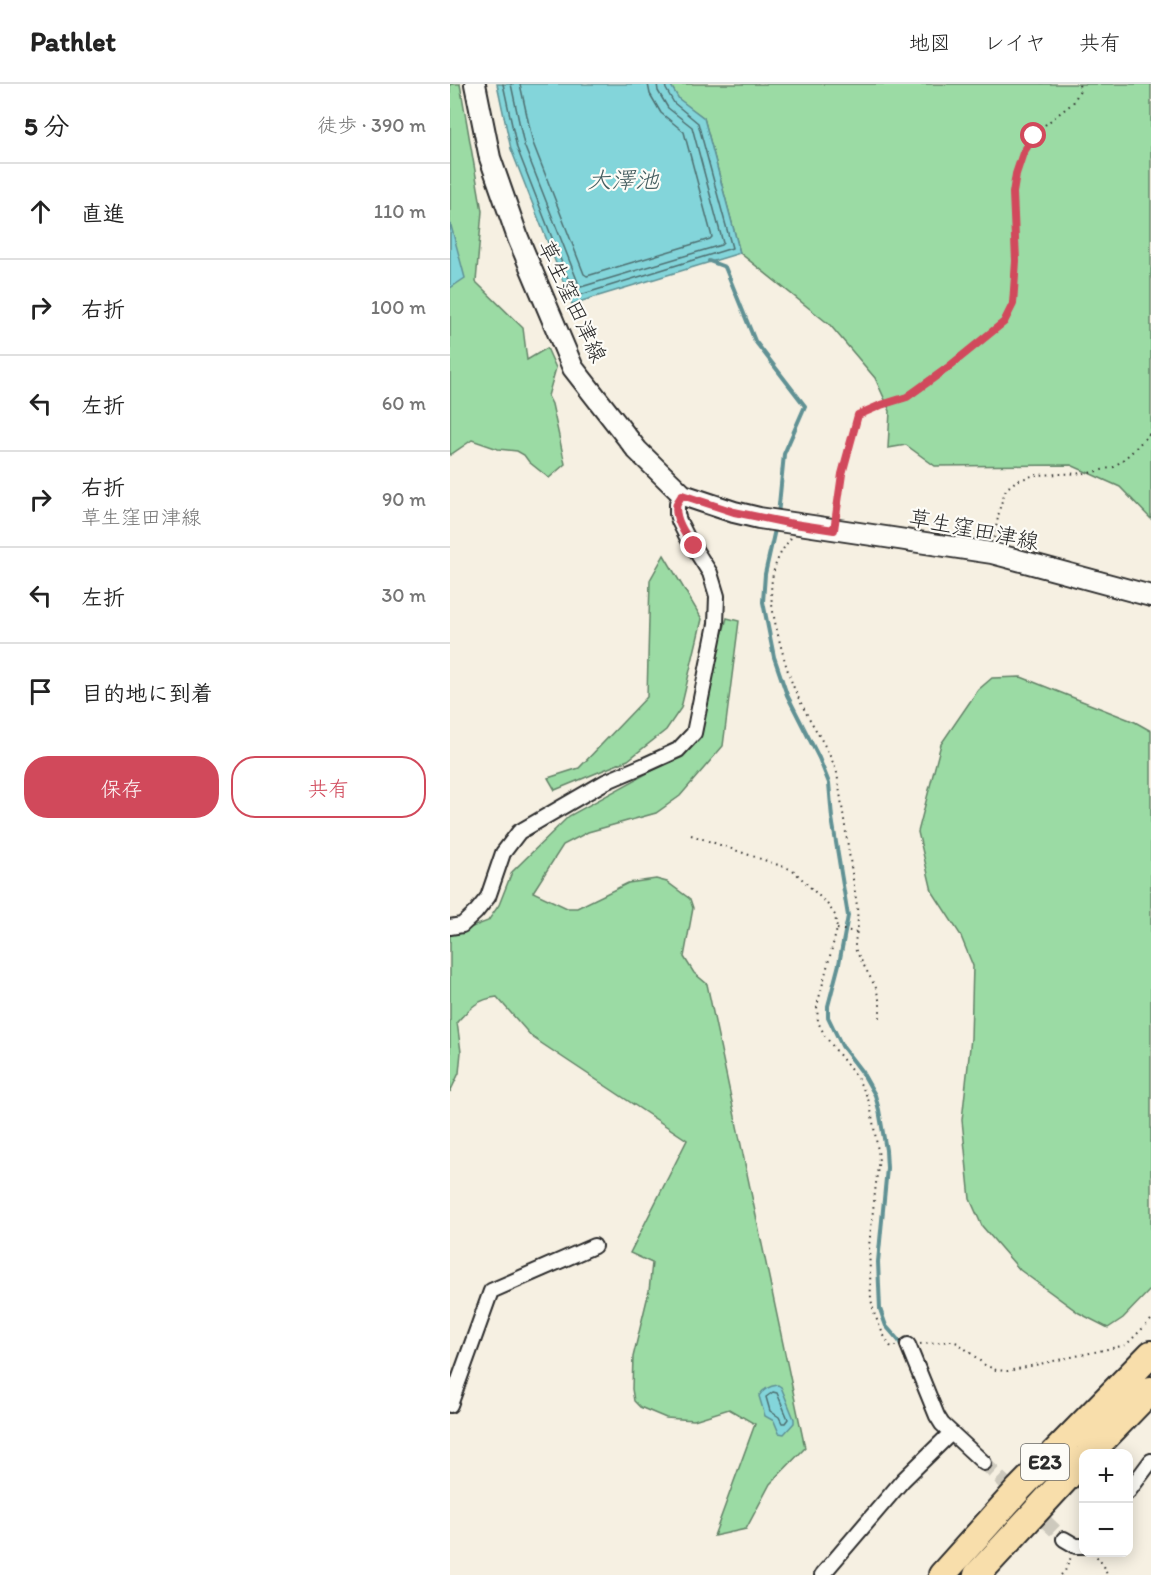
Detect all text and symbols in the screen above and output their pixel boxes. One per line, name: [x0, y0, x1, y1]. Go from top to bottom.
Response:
text: Pathlet: [30, 24, 116, 58]
text: 地図: [909, 30, 951, 55]
text: レイヤ: [984, 30, 1046, 55]
text: 共有: [1079, 30, 1121, 55]
text: 5 分: [24, 110, 70, 142]
text: 徒歩 · 390 m: [317, 113, 426, 137]
route start: [1020, 122, 1046, 148]
water label: 大澤池: [587, 165, 660, 194]
icon: ahead: [24, 195, 57, 228]
text: 110 m: [374, 199, 426, 223]
text: 直進: [81, 200, 125, 227]
street label: 草生窪田津線: [532, 236, 613, 367]
icon: right: [24, 291, 57, 324]
text: 100 m: [371, 295, 426, 319]
text: 右折: [81, 296, 125, 323]
icon: left: [24, 387, 57, 420]
text: 60 m: [382, 391, 426, 415]
text: 左折: [81, 392, 125, 419]
text: 右折: [81, 474, 125, 501]
icon: right: [24, 483, 57, 516]
text: 90 m: [382, 487, 426, 511]
street label: 草生窪田津線: [907, 504, 1041, 555]
text: 草生窪田津線: [81, 505, 201, 529]
route end: [680, 532, 706, 558]
icon: left: [24, 579, 57, 612]
text: 30 m: [381, 583, 426, 607]
text: 左折: [81, 584, 125, 611]
icon: arrive: [24, 675, 57, 708]
text: 目的地に到着: [81, 680, 213, 707]
button: 保存: [24, 756, 219, 818]
button: 共有: [231, 756, 426, 818]
road number: E23: [1021, 1444, 1069, 1480]
map controls: [1079, 1449, 1133, 1557]
button: +: [1079, 1449, 1133, 1503]
button: −: [1079, 1503, 1133, 1557]

